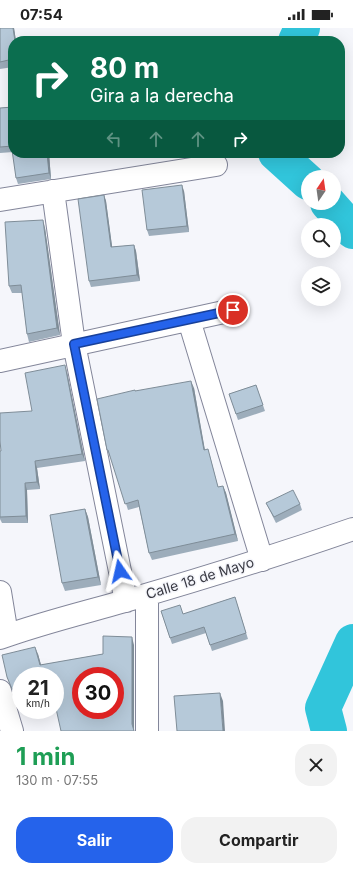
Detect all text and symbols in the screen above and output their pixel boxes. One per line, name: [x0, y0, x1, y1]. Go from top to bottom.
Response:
text: 07:54: [20, 5, 63, 24]
text: 80 m: [90, 51, 159, 85]
icon: right: [24, 52, 76, 104]
text: Gira a la derecha: [90, 85, 234, 106]
icon: left: [103, 128, 125, 150]
icon: ahead: [145, 128, 167, 150]
icon: ahead: [187, 128, 209, 150]
icon: right: [229, 128, 251, 150]
north arrow: [301, 170, 341, 210]
map controls: [301, 170, 341, 306]
button: search: [301, 218, 341, 258]
button: layers: [301, 266, 341, 306]
pin: [216, 293, 250, 327]
icon: arrive: [222, 299, 244, 321]
position arrow: [99, 550, 141, 592]
street label: Calle 18 de Mayo: [144, 553, 256, 602]
speed limit sign: 30: [72, 667, 124, 719]
text: 21: [27, 676, 49, 700]
text: km/h: [26, 697, 50, 709]
text: 1 min: [16, 742, 75, 771]
button: close: [295, 744, 337, 786]
text: 130 m · 07:55: [16, 772, 98, 788]
button: Salir: [16, 817, 173, 863]
button: Compartir: [181, 817, 337, 863]

